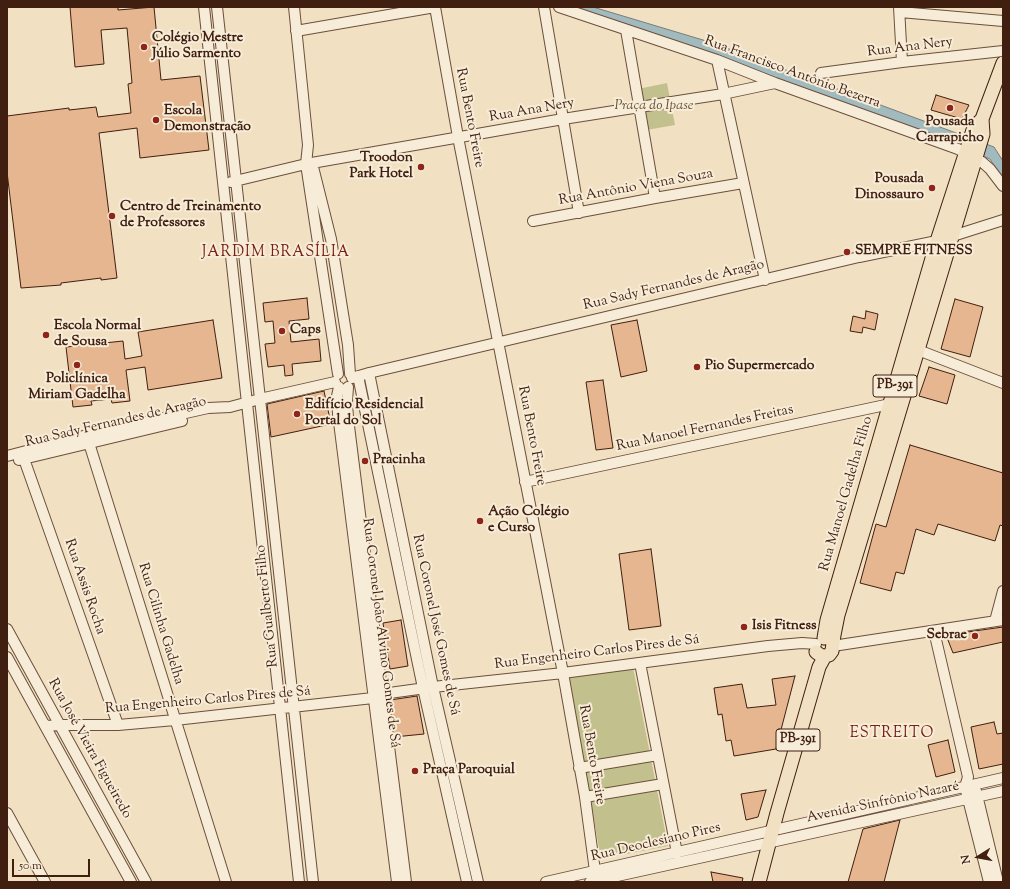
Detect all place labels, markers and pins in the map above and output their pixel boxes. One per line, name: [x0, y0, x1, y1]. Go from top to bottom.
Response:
place label: Colégio Mestre Júlio Sarmento: [152, 31, 243, 64]
marker: Colégio Mestre Júlio Sarmento: [139, 42, 149, 52]
marker: Pousada Carrapicho: [945, 103, 955, 113]
place label: Escola Demonstração: [164, 104, 251, 136]
marker: Escola Demonstração: [151, 115, 161, 125]
place label: Pousada Carrapicho: [916, 115, 984, 148]
place label: Troodon Park Hotel: [349, 151, 413, 184]
marker: Troodon Park Hotel: [416, 162, 426, 172]
place label: Pousada Dinossauro: [855, 172, 924, 204]
marker: Pousada Dinossauro: [927, 183, 937, 193]
place label: Centro de Treinamento de Professores: [120, 200, 261, 232]
marker: Centro de Treinamento de Professores: [107, 211, 117, 221]
place label: SEMPRE FITNESS: [855, 244, 973, 260]
marker: SEMPRE FITNESS: [842, 247, 852, 257]
place label: Escola Normal de Sousa: [54, 319, 141, 352]
place label: Caps: [290, 323, 321, 339]
marker: Caps: [277, 326, 287, 336]
marker: Escola Normal de Sousa: [41, 330, 51, 340]
place label: Pio Supermercado: [705, 359, 814, 375]
marker: Policlínica Miriam Gadelha: [72, 360, 82, 370]
marker: Pio Supermercado: [692, 362, 702, 372]
place label: Policlínica Miriam Gadelha: [28, 372, 126, 404]
place label: Edifício Residencial Portal do Sol: [305, 398, 424, 430]
marker: Edifício Residencial Portal do Sol: [292, 409, 302, 419]
place label: Pracinha: [373, 453, 425, 469]
marker: Pracinha: [360, 456, 370, 466]
place label: Ação Colégio e Curso: [488, 505, 569, 538]
marker: Ação Colégio e Curso: [475, 516, 485, 526]
place label: Isis Fitness: [752, 619, 816, 635]
marker: Isis Fitness: [739, 622, 749, 632]
place label: Sebrae: [927, 628, 967, 644]
marker: Sebrae: [970, 631, 980, 641]
place label: Praça Paroquial: [423, 763, 515, 779]
marker: Praça Paroquial: [410, 766, 420, 776]

